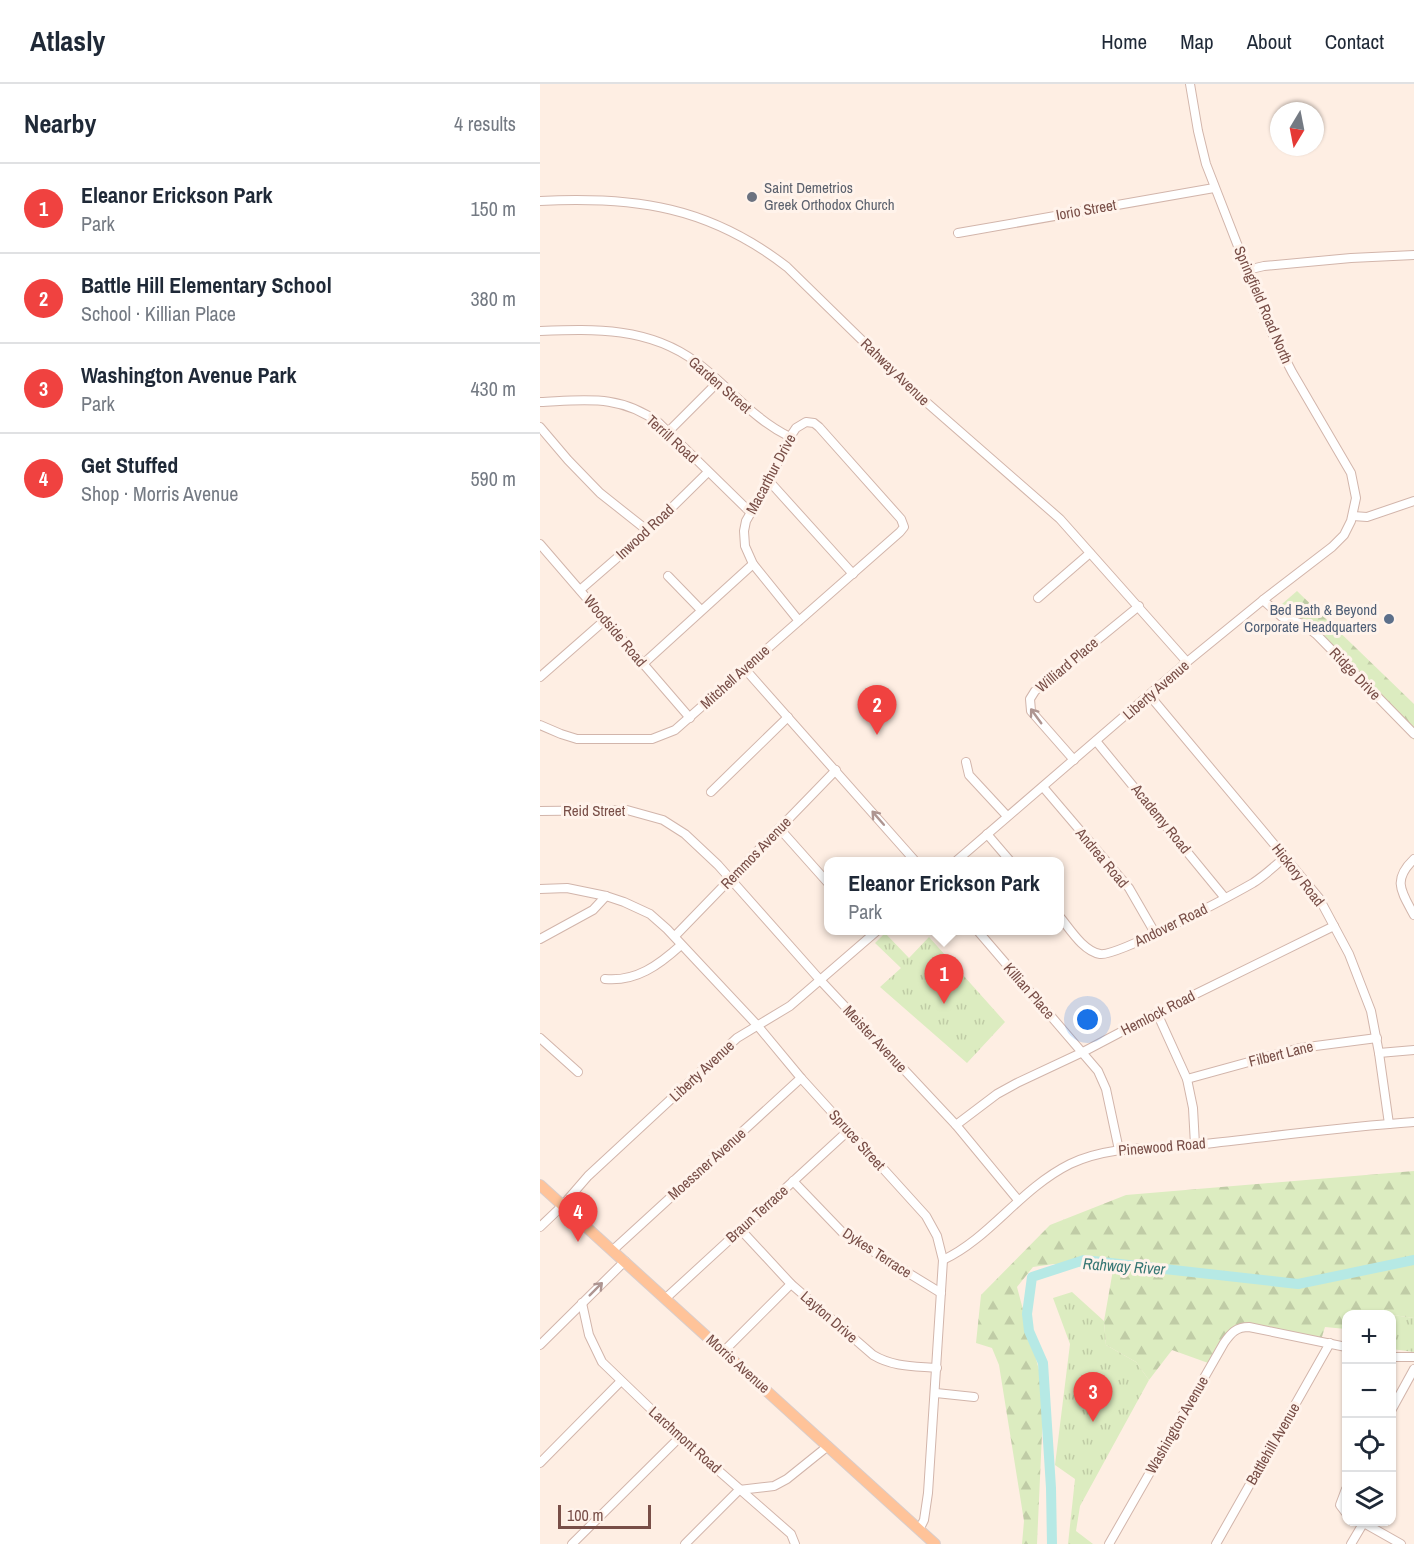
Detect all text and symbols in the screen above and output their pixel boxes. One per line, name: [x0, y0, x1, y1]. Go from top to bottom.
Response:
text: Atlasly: [30, 22, 105, 60]
text: Home: [1101, 27, 1147, 56]
text: Map: [1180, 27, 1214, 56]
text: About: [1247, 27, 1292, 56]
text: Contact: [1325, 27, 1384, 56]
north arrow: [1270, 102, 1324, 156]
text: Nearby: [24, 106, 96, 141]
text: 4 results: [454, 110, 516, 137]
place label: Saint Demetrios Greek Orthodox Church: [764, 177, 895, 215]
text: Eleanor Erickson Park: [81, 180, 273, 210]
marker: Saint Demetrios Greek Orthodox Church: [745, 190, 759, 204]
street label: Iorio Street: [1054, 194, 1118, 225]
text: 1: [39, 195, 48, 222]
text: 150 m: [470, 195, 516, 222]
text: Park: [81, 210, 115, 237]
street label: Springfield Road North: [1229, 243, 1298, 367]
text: Battle Hill Elementary School: [81, 270, 332, 300]
text: 2: [39, 285, 48, 312]
text: 380 m: [470, 285, 516, 312]
text: School · Killian Place: [81, 300, 236, 327]
street label: Rahway Avenue: [856, 333, 935, 410]
street label: Garden Street: [684, 351, 757, 418]
text: Washington Avenue Park: [81, 360, 297, 390]
text: 3: [39, 375, 48, 402]
text: 430 m: [470, 375, 516, 402]
text: Park: [81, 390, 115, 417]
street label: Terrill Road: [642, 410, 703, 467]
street label: Macarthur Drive: [741, 430, 801, 518]
text: Get Stuffed: [81, 450, 178, 480]
text: 4: [39, 465, 48, 492]
text: 590 m: [470, 465, 516, 492]
text: Shop · Morris Avenue: [81, 480, 238, 507]
street label: Inwood Road: [611, 499, 678, 564]
street label: Woodside Road: [579, 590, 652, 671]
place label: Bed Bath & Beyond Corporate Headquarters: [1244, 599, 1377, 637]
marker: Bed Bath & Beyond Corporate Headquarters: [1382, 612, 1396, 626]
street label: Williard Place: [1031, 632, 1103, 697]
street label: Mitchell Avenue: [695, 640, 774, 713]
street label: Ridge Drive: [1325, 643, 1386, 705]
street label: Liberty Avenue: [1118, 655, 1194, 724]
pin: 2: [858, 686, 896, 735]
one-way arrow: [1030, 708, 1042, 724]
street label: Academy Road: [1126, 779, 1196, 858]
street label: Reid Street: [563, 800, 626, 821]
one-way arrow: [871, 810, 885, 825]
street label: Remmos Avenue: [716, 812, 796, 894]
street label: Andrea Road: [1070, 822, 1134, 892]
street label: Hickory Road: [1267, 839, 1330, 911]
popup: [824, 857, 1064, 935]
text: Eleanor Erickson Park: [848, 868, 1040, 898]
text: Park: [848, 898, 882, 925]
street label: Andover Road: [1130, 898, 1211, 952]
pin: 1: [924, 954, 964, 1004]
street label: Killian Place: [999, 958, 1060, 1023]
street label: Hemlock Road: [1117, 985, 1198, 1040]
street label: Meister Avenue: [839, 1000, 912, 1077]
your location: [1073, 1005, 1102, 1034]
street label: Liberty Avenue: [665, 1035, 739, 1106]
street label: Filbert Lane: [1246, 1035, 1315, 1072]
street label: Spruce Street: [824, 1105, 891, 1175]
street label: Moessner Avenue: [663, 1123, 750, 1204]
street label: Pinewood Road: [1117, 1132, 1206, 1161]
street label: Braun Terrace: [721, 1180, 792, 1247]
pin: 4: [558, 1192, 597, 1242]
street label: Dykes Terrace: [839, 1222, 916, 1283]
water label: Rahway River: [1082, 1252, 1166, 1280]
one-way arrow: [589, 1281, 604, 1296]
street label: Layton Drive: [796, 1286, 863, 1348]
map controls: [1342, 1310, 1396, 1526]
button: +: [1342, 1310, 1396, 1364]
street label: Morris Avenue: [702, 1329, 775, 1398]
button: −: [1342, 1364, 1396, 1418]
pin: 3: [1074, 1372, 1112, 1422]
street label: Washington Avenue: [1140, 1372, 1213, 1477]
street label: Battlehill Avenue: [1241, 1399, 1305, 1489]
street label: Larchmont Road: [645, 1401, 726, 1478]
button: locate: [1342, 1418, 1396, 1472]
button: layers: [1342, 1472, 1396, 1526]
scale bar: [558, 1502, 651, 1530]
text: 100 m: [567, 1504, 603, 1526]

